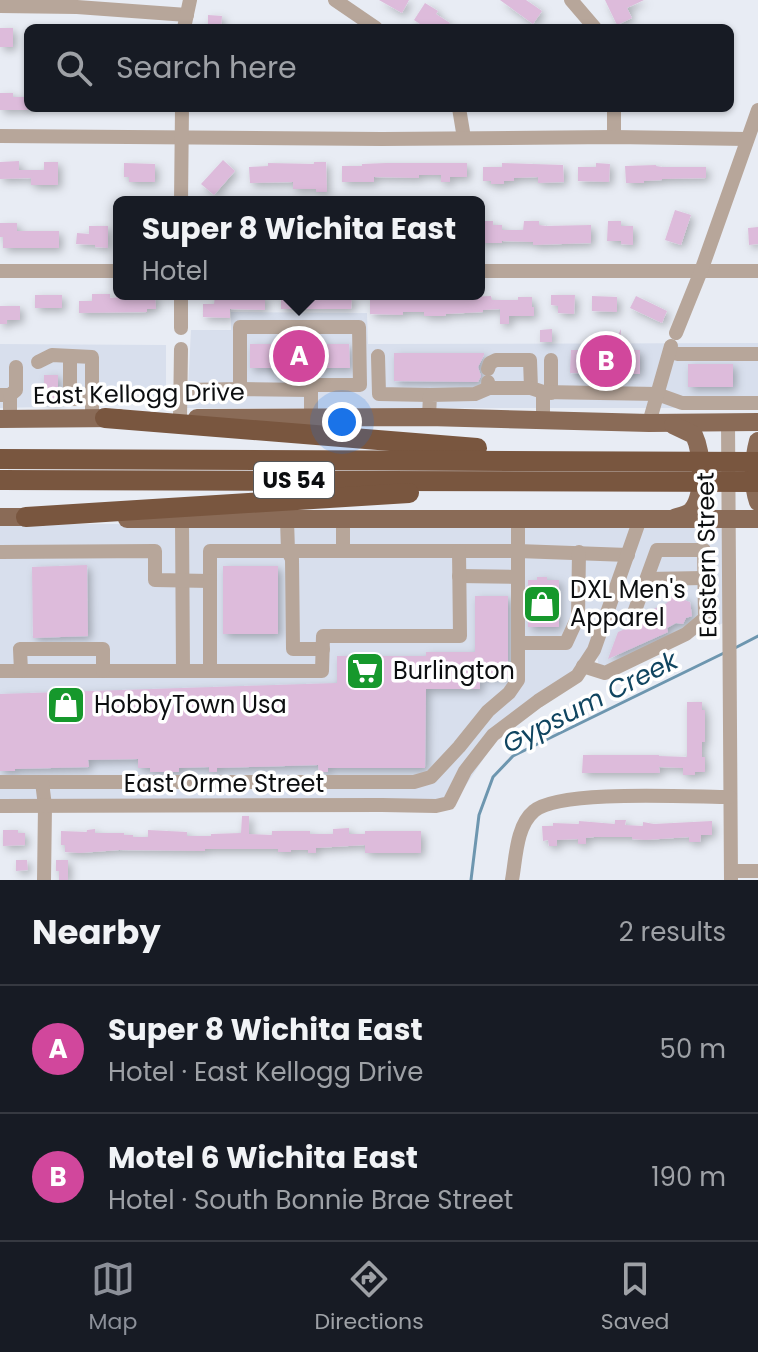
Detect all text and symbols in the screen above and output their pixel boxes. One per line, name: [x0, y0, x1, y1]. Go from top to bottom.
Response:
search box: [24, 24, 734, 112]
icon: search: [52, 46, 96, 90]
text: Search here: [116, 46, 297, 89]
popup: [113, 196, 485, 300]
text: Super 8 Wichita East: [142, 207, 456, 250]
text: Hotel: [142, 253, 208, 289]
pin: A: [273, 326, 325, 386]
pin: B: [580, 331, 632, 391]
street label: East Kellogg Drive: [33, 375, 245, 412]
your location: [322, 402, 362, 442]
road number: US 54: [254, 462, 334, 498]
street label: Eastern Street: [689, 472, 724, 638]
place label: DXL Men's Apparel: [570, 573, 686, 634]
shop icon: DXL Men's Apparel: [521, 583, 563, 625]
water label: Gypsum Creek: [496, 642, 685, 762]
supermarket icon: Burlington: [344, 650, 386, 692]
place label: Burlington: [393, 654, 515, 687]
shop icon: HobbyTown Usa: [45, 684, 87, 726]
place label: HobbyTown Usa: [94, 688, 287, 721]
street label: East Orme Street: [124, 767, 324, 800]
text: Nearby: [32, 908, 161, 956]
text: 2 results: [619, 914, 726, 950]
text: Super 8 Wichita East: [108, 1008, 423, 1051]
text: A: [48, 1031, 68, 1067]
text: 50 m: [660, 1031, 726, 1067]
text: Hotel · East Kellogg Drive: [108, 1054, 423, 1090]
text: Motel 6 Wichita East: [108, 1136, 418, 1179]
text: B: [49, 1159, 67, 1195]
text: 190 m: [651, 1159, 726, 1195]
text: Hotel · South Bonnie Brae Street: [108, 1182, 513, 1218]
tab: Map: [89, 1257, 137, 1338]
tab: Directions: [314, 1257, 424, 1338]
tab: Saved: [601, 1257, 669, 1338]

